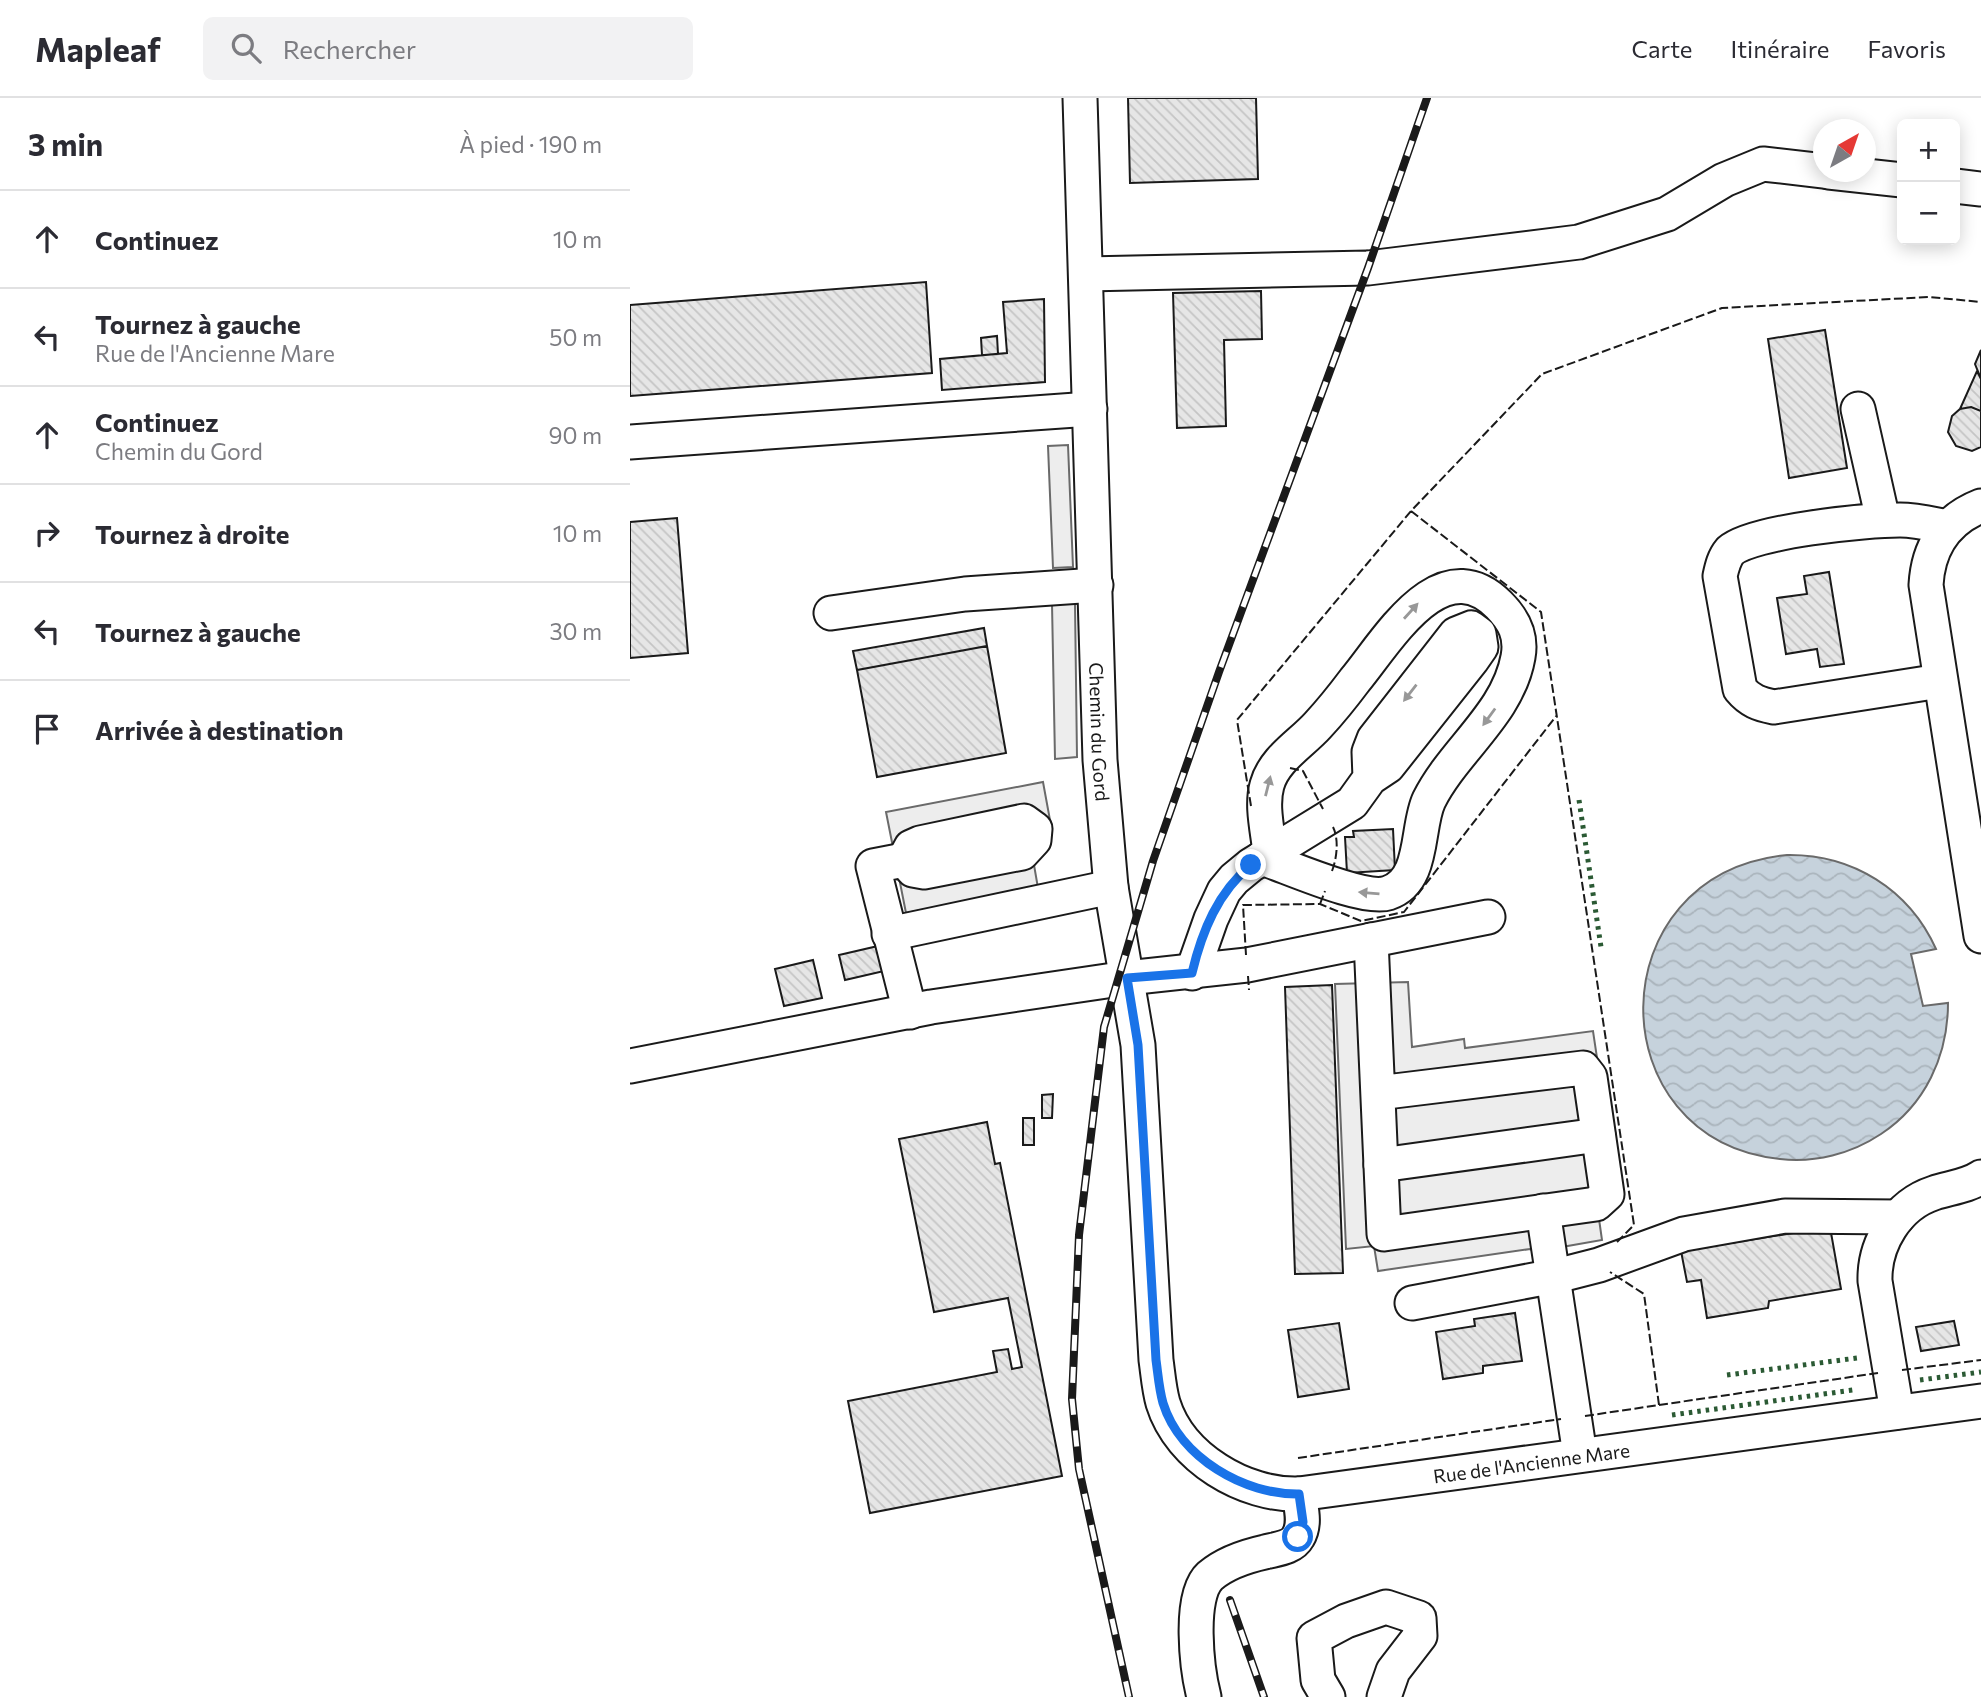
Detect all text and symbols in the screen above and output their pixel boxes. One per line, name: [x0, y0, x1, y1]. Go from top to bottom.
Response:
search box: [203, 17, 693, 80]
text: Mapleaf: [35, 28, 161, 69]
icon: search: [227, 29, 265, 67]
text: Rechercher: [283, 33, 416, 64]
text: Carte: [1632, 34, 1693, 63]
text: Itinéraire: [1731, 34, 1830, 63]
text: Favoris: [1868, 34, 1946, 63]
north arrow: [1813, 119, 1876, 182]
map controls: [1897, 119, 1960, 245]
button: +: [1897, 119, 1960, 182]
text: 3 min: [28, 125, 103, 162]
text: À pied · 190 m: [459, 130, 602, 158]
button: −: [1897, 182, 1960, 245]
icon: ahead: [28, 220, 66, 258]
text: Continuez: [95, 224, 219, 255]
text: 10 m: [553, 225, 602, 253]
text: Tournez à gauche: [95, 308, 301, 339]
icon: left: [28, 318, 66, 356]
text: 50 m: [549, 323, 602, 351]
text: Rue de l'Ancienne Mare: [95, 339, 335, 367]
text: Continuez: [95, 406, 219, 437]
icon: ahead: [28, 416, 66, 454]
text: 90 m: [549, 421, 602, 449]
text: Chemin du Gord: [95, 437, 263, 465]
icon: right: [28, 514, 66, 552]
text: Tournez à droite: [95, 518, 290, 549]
text: 10 m: [553, 519, 602, 547]
one-way arrow: [1403, 603, 1419, 620]
icon: left: [28, 612, 66, 650]
text: Tournez à gauche: [95, 616, 301, 647]
text: 30 m: [549, 617, 602, 645]
street label: Chemin du Gord: [1086, 662, 1115, 802]
one-way arrow: [1402, 684, 1417, 702]
one-way arrow: [1482, 708, 1496, 726]
icon: arrive: [28, 710, 66, 748]
text: Arrivée à destination: [95, 714, 343, 745]
one-way arrow: [1263, 775, 1274, 797]
route end: [1235, 849, 1266, 880]
one-way arrow: [1358, 887, 1380, 898]
street label: Rue de l'Ancienne Mare: [1432, 1438, 1631, 1487]
route start: [1282, 1521, 1313, 1552]

